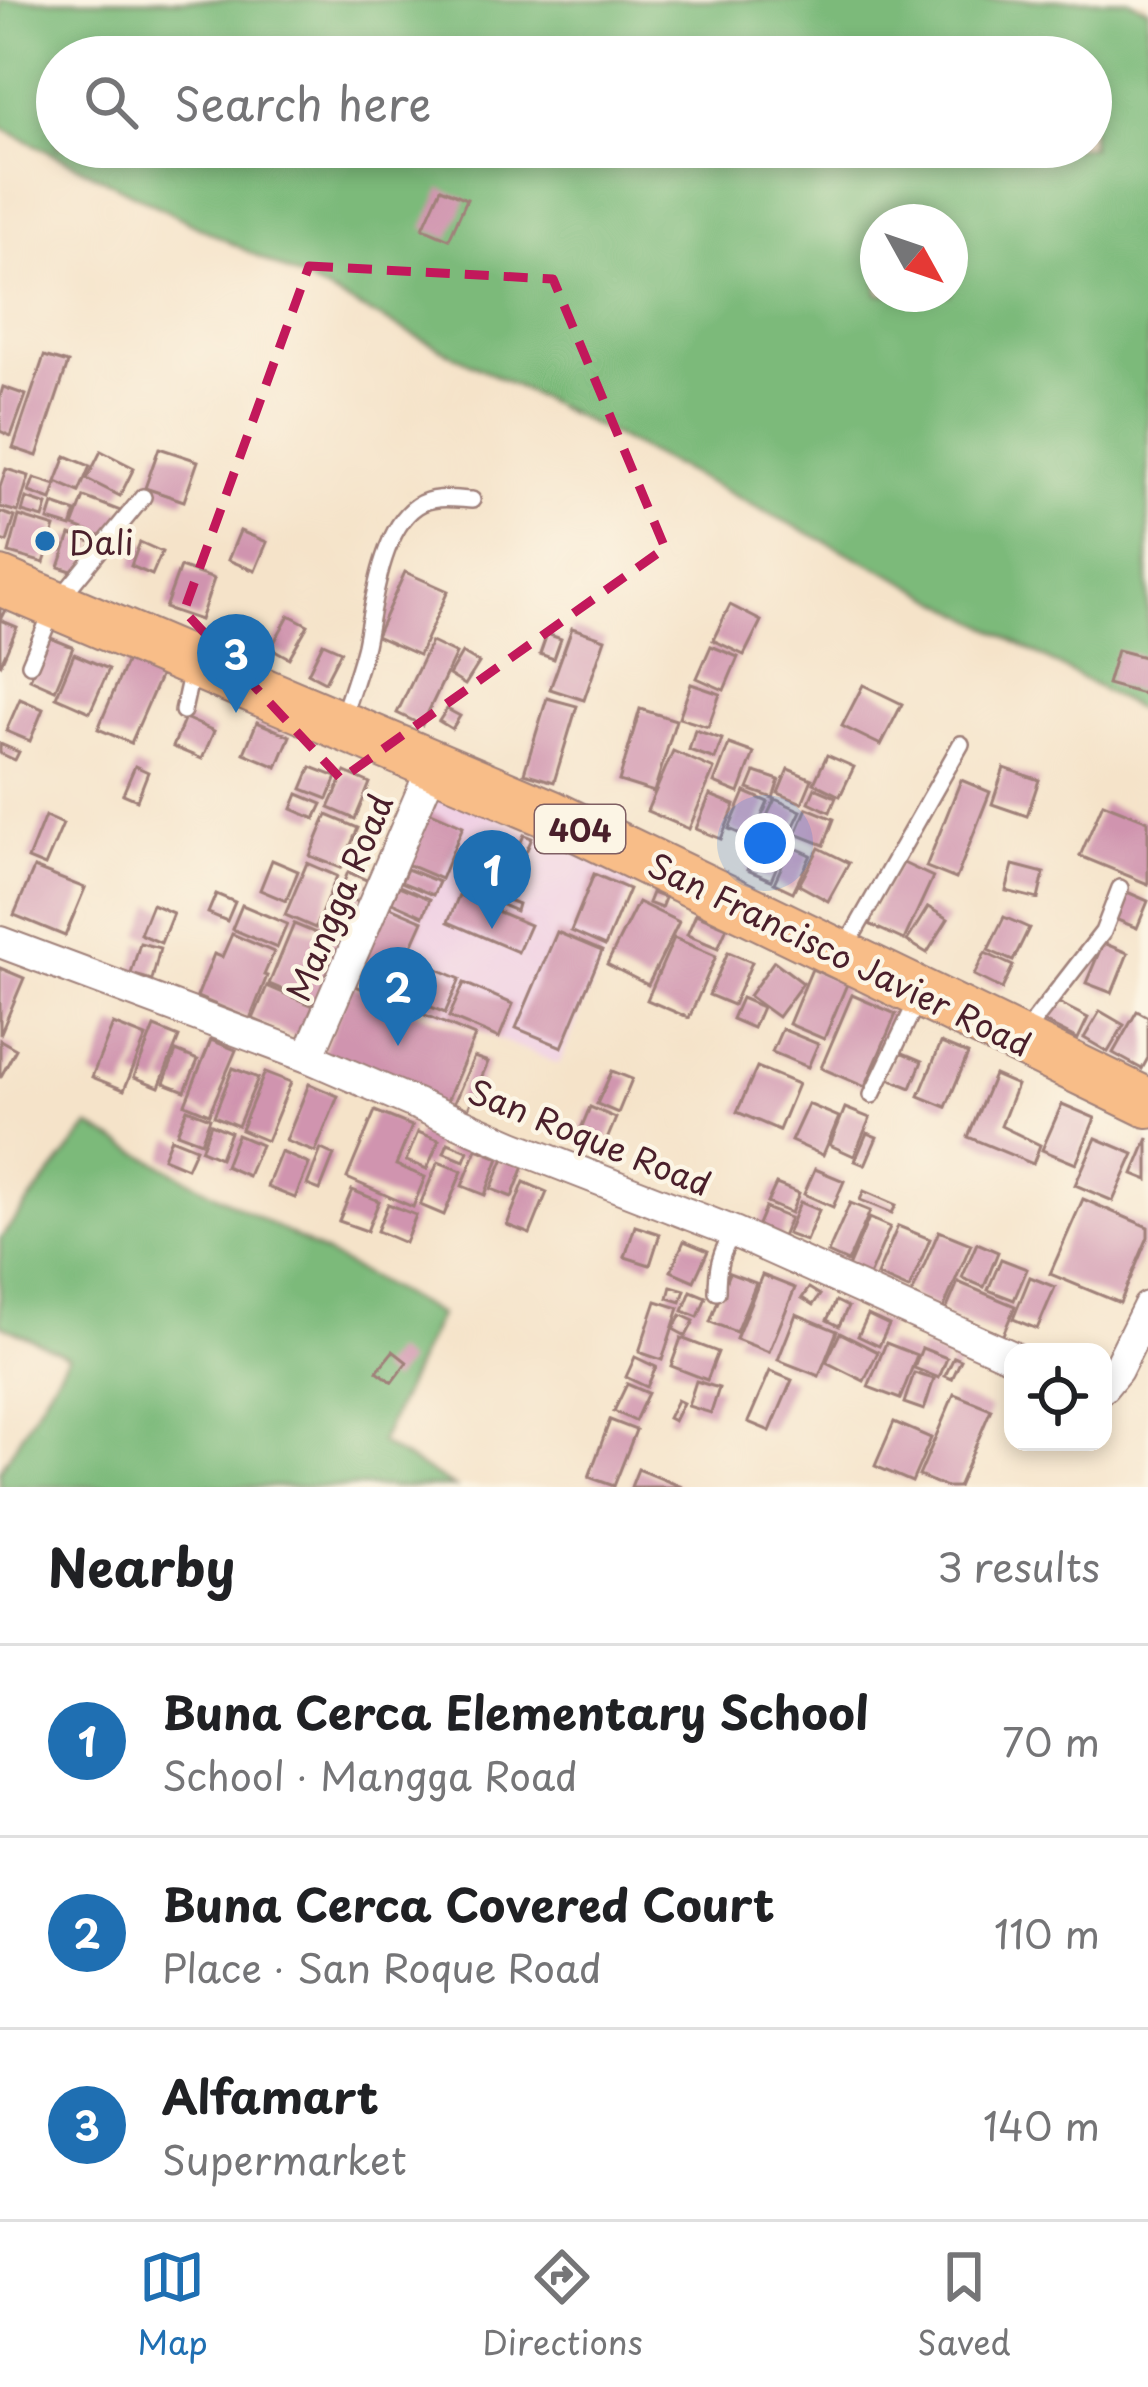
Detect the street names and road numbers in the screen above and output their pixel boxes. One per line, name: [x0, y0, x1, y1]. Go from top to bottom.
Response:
street label: Mangga Road: [272, 786, 404, 1008]
road number: 404: [535, 805, 625, 853]
street label: San Francisco Javier Road: [640, 838, 1040, 1068]
street label: San Roque Road: [461, 1065, 719, 1207]

